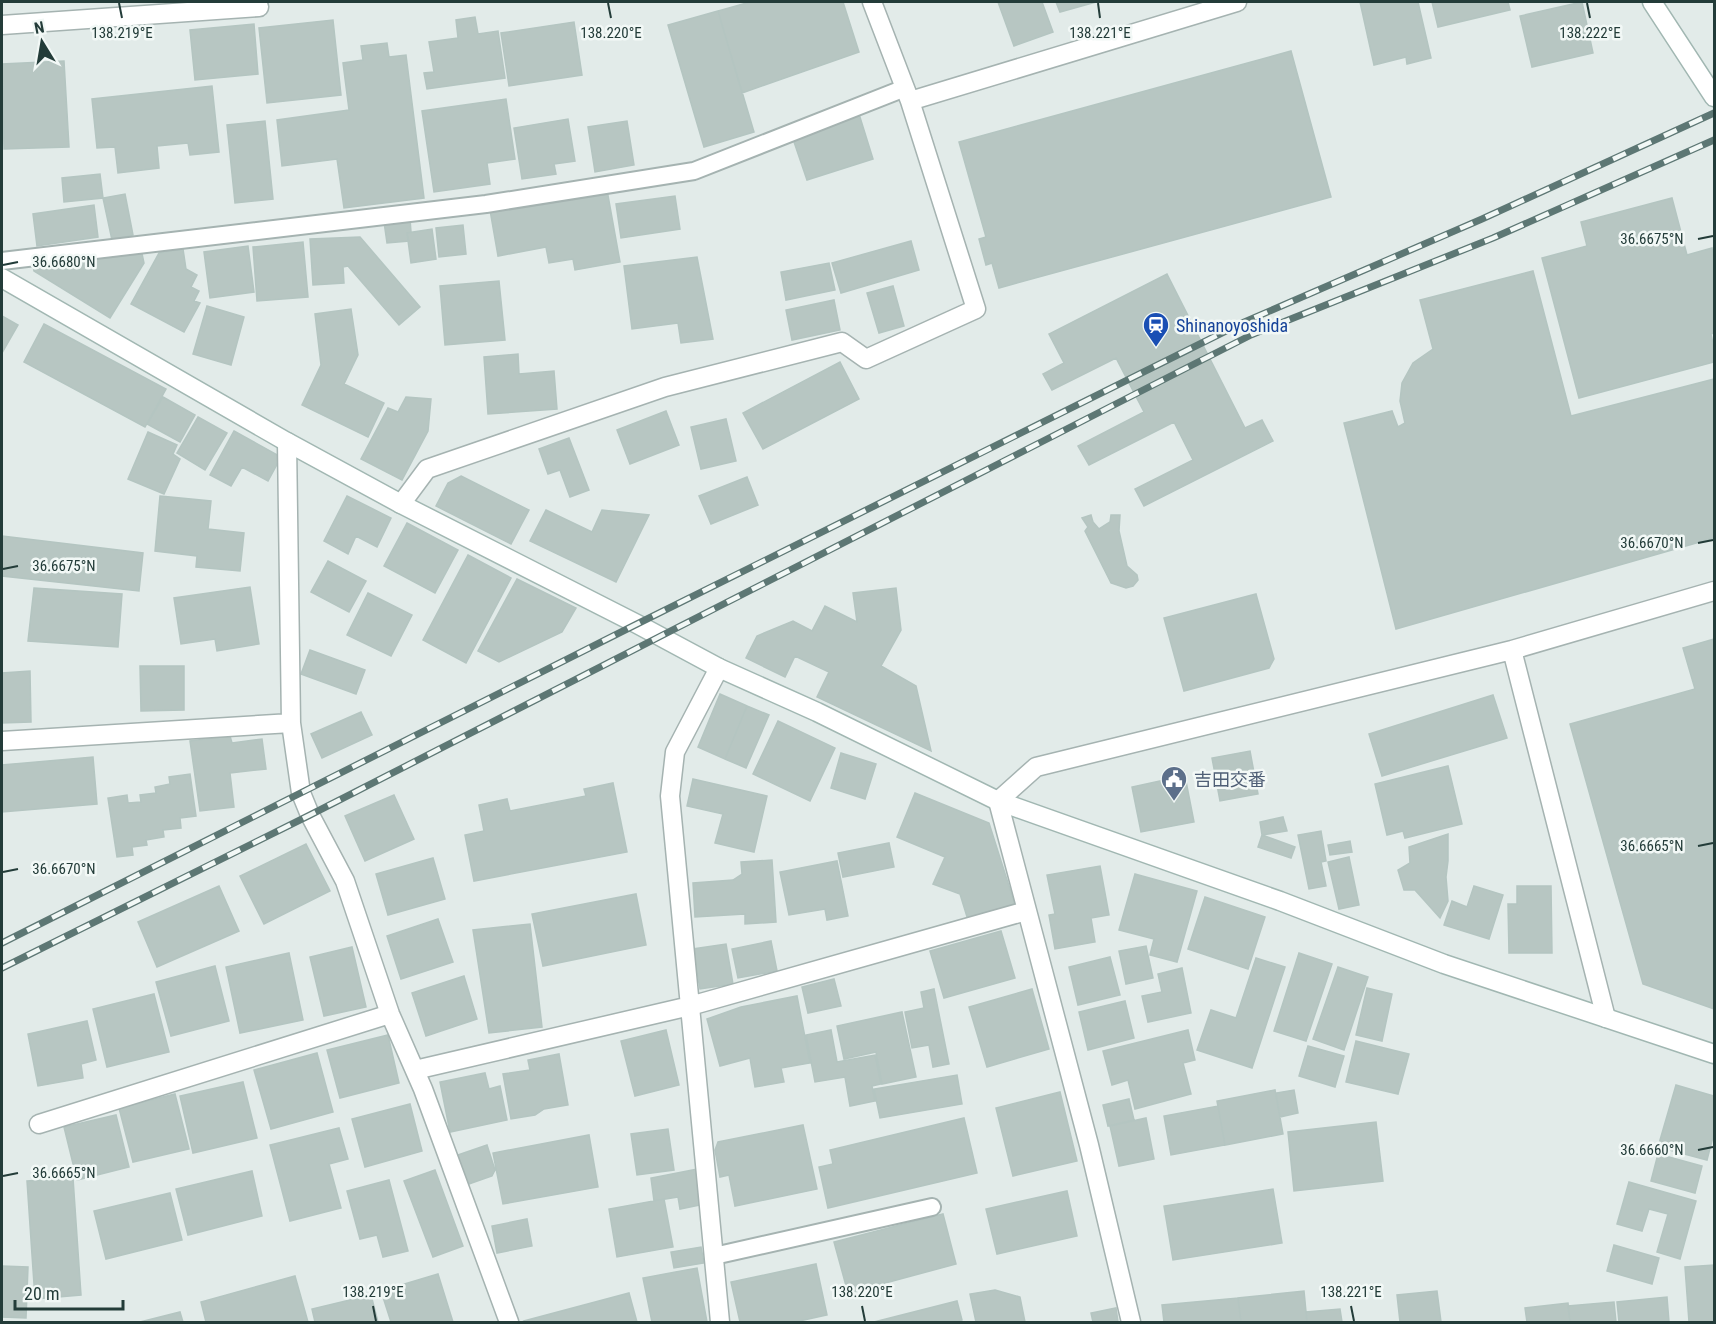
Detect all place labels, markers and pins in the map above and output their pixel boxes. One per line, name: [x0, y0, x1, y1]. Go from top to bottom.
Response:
station icon: Shinanoyoshida: [1141, 310, 1171, 348]
place label: Shinanoyoshida: [1176, 315, 1288, 336]
public building icon: 吉田交番: [1159, 764, 1189, 802]
place label: 吉田交番: [1194, 769, 1266, 790]

